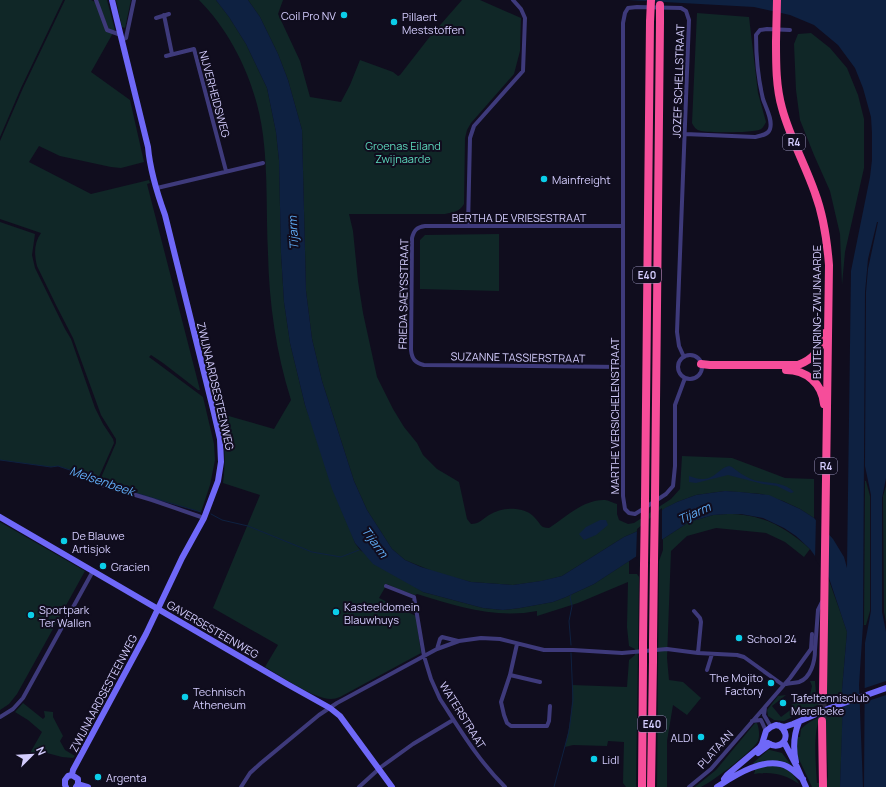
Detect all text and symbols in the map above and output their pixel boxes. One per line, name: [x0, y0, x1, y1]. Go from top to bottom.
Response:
place label: Coil Pro NV: [281, 8, 336, 23]
place label: Pillaert Meststoffen: [402, 9, 464, 37]
marker: Coil Pro NV: [339, 10, 349, 20]
marker: Pillaert Meststoffen: [389, 17, 399, 27]
street label: JOZEF SCHELLSTRAAT: [669, 23, 688, 138]
street label: NIJVERHEIDSWEG: [196, 49, 234, 139]
road number: R4: [783, 134, 805, 150]
park label: Groenas Eiland Zwijnaarde: [365, 138, 441, 166]
place label: Mainfreight: [552, 172, 611, 187]
marker: Mainfreight: [539, 174, 549, 184]
street label: BERTHA DE VRIESESTRAAT: [452, 210, 587, 225]
water label: Tijarm: [284, 215, 302, 250]
street label: FRIEDA SAEYSSTRAAT: [395, 238, 411, 350]
street label: BUITENRING-ZWIJNAARDE: [809, 245, 824, 379]
road number: E40: [633, 267, 661, 283]
street label: ZWIJNAARDSESTEENWEG: [194, 320, 238, 452]
street label: MARTHE VERSICHELENSTRAAT: [607, 337, 622, 494]
street label: SUZANNE TASSIERSTRAAT: [450, 348, 586, 366]
road number: R4: [815, 458, 837, 474]
water label: Melsenbeek: [67, 462, 138, 501]
water label: Tijarm: [675, 498, 714, 528]
water label: Tijarm: [358, 523, 392, 561]
place label: De Blauwe Artisjok: [72, 528, 125, 556]
marker: De Blauwe Artisjok: [59, 536, 69, 546]
place label: Gracien: [111, 559, 150, 574]
marker: Gracien: [98, 561, 108, 571]
street label: GAVERSESTEENWEG: [164, 597, 262, 662]
place label: Kasteeldomein Blauwhuys: [344, 599, 420, 627]
place label: Sportpark Ter Wallen: [39, 602, 91, 630]
marker: Kasteeldomein Blauwhuys: [331, 607, 341, 617]
marker: Sportpark Ter Wallen: [26, 610, 36, 620]
street label: ZWIJNAARDSESTEENWEG: [66, 631, 141, 754]
place label: School 24: [747, 631, 797, 646]
marker: School 24: [734, 633, 744, 643]
place label: The Mojito Factory: [710, 670, 763, 698]
marker: The Mojito Factory: [766, 678, 776, 688]
street label: WATERSTRAAT: [436, 679, 490, 752]
place label: Technisch Atheneum: [193, 684, 246, 712]
place label: Tafeltennisclub Merelbeke: [791, 690, 869, 718]
marker: Technisch Atheneum: [180, 692, 190, 702]
marker: Tafeltennisclub Merelbeke: [778, 698, 788, 708]
road number: E40: [638, 716, 666, 732]
street label: PLATAAN: [694, 727, 736, 771]
place label: ALDI: [670, 730, 693, 745]
marker: ALDI: [696, 732, 706, 742]
north arrow: [12, 735, 52, 775]
text: N: [33, 744, 50, 757]
place label: Lidl: [602, 752, 619, 767]
marker: Lidl: [589, 754, 599, 764]
place label: Argenta: [106, 770, 147, 785]
marker: Argenta: [93, 772, 103, 782]

